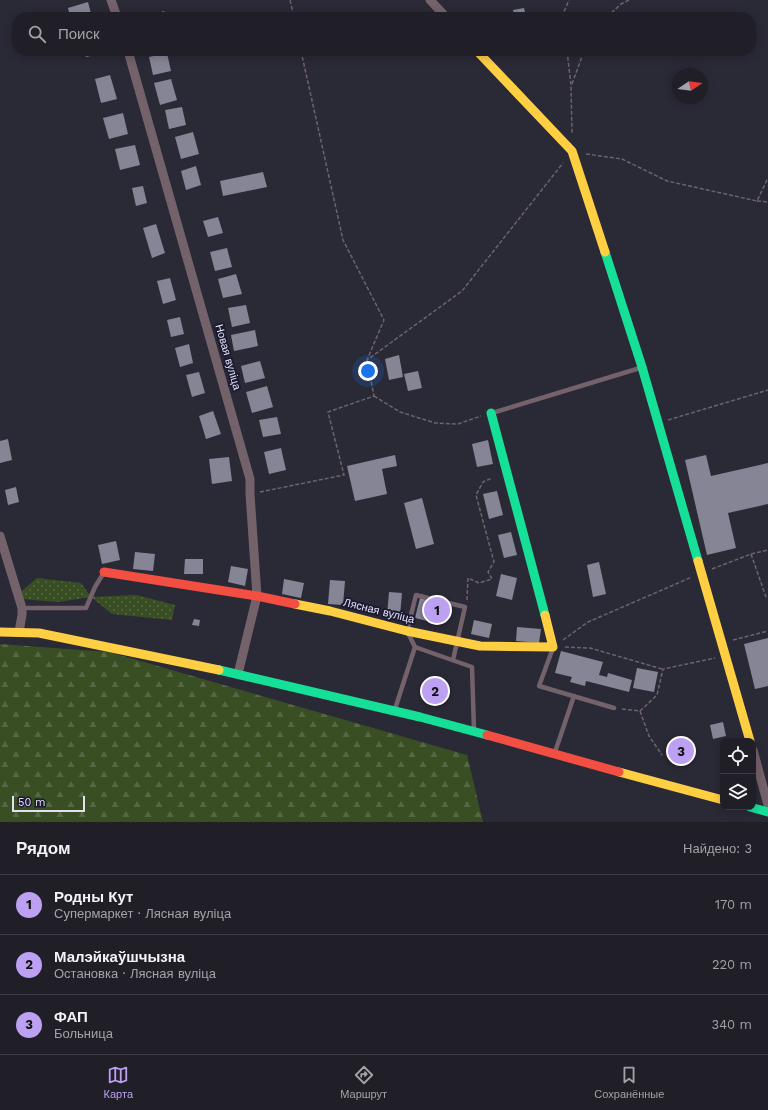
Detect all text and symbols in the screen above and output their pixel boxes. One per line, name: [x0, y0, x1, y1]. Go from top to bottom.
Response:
search box: [12, 12, 756, 56]
icon: search: [26, 23, 48, 45]
text: Поиск: [58, 25, 100, 43]
north arrow: [672, 68, 708, 104]
street label: Новая вуліца: [212, 323, 244, 392]
your location: [358, 361, 378, 381]
pin: 1: [424, 595, 450, 625]
street label: Лясная вуліца: [342, 596, 417, 626]
pin: 2: [422, 676, 448, 706]
pin: 3: [668, 736, 694, 766]
map controls: [720, 738, 756, 810]
button: locate: [720, 738, 756, 774]
button: layers: [720, 774, 756, 810]
scale bar: [12, 794, 85, 813]
text: 50 m: [18, 796, 45, 809]
text: Рядом: [16, 838, 71, 858]
text: Найдено: 3: [683, 841, 752, 856]
text: Родны Кут: [54, 888, 133, 906]
text: 1: [26, 897, 32, 912]
text: 170 m: [715, 897, 752, 912]
text: Супермаркет · Лясная вуліца: [54, 906, 231, 921]
text: Малэйкаўшчызна: [54, 948, 185, 966]
text: 2: [25, 957, 33, 972]
text: 220 m: [712, 957, 752, 972]
text: Остановка · Лясная вуліца: [54, 966, 216, 981]
text: ФАП: [54, 1008, 88, 1026]
text: 3: [25, 1017, 33, 1032]
text: 340 m: [712, 1017, 752, 1032]
text: Больница: [54, 1026, 113, 1041]
tab: Карта: [104, 1064, 133, 1101]
tab: Маршрут: [340, 1064, 387, 1101]
tab: Сохранённые: [594, 1064, 664, 1101]

